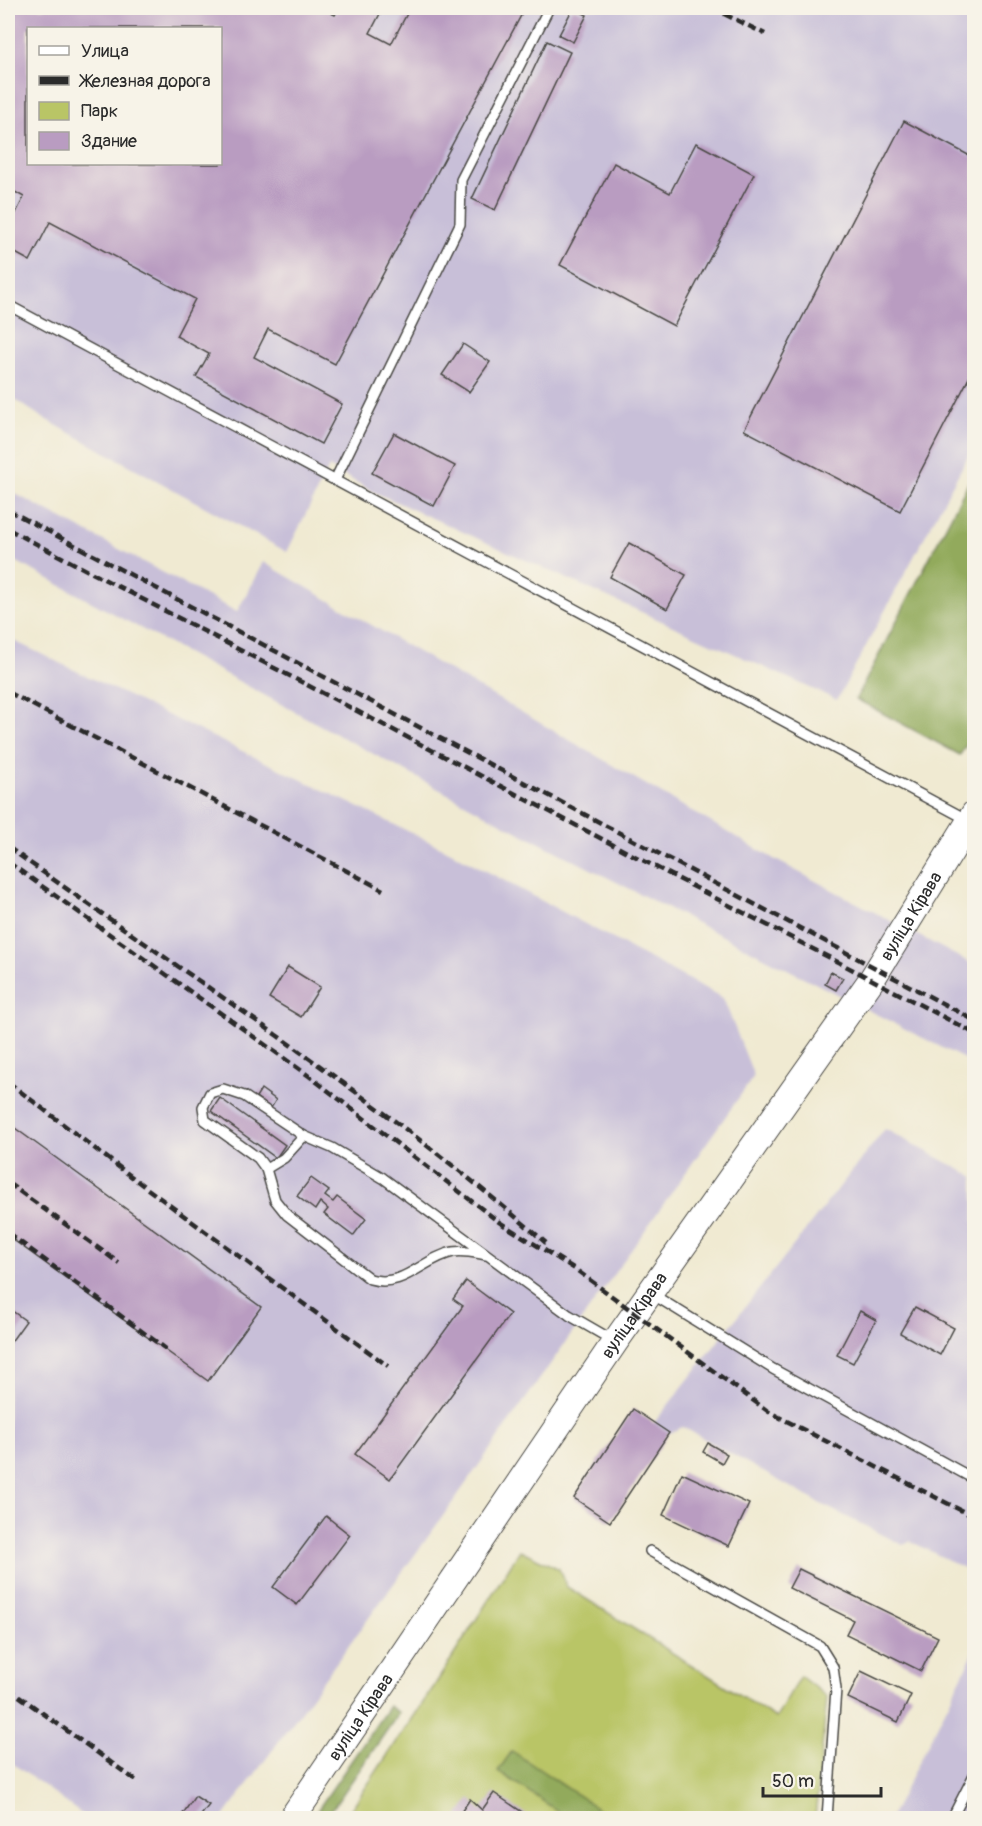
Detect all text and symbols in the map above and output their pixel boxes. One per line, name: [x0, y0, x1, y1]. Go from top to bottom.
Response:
legend: [27, 27, 222, 165]
text: Улица: [81, 40, 129, 63]
text: Железная дорога: [78, 70, 211, 93]
text: Парк: [81, 100, 118, 123]
text: Здание: [81, 130, 137, 153]
street label: вуліца Кірава: [875, 867, 947, 965]
street label: вуліца Кірава: [596, 1268, 672, 1363]
street label: вуліца Кірава: [323, 1669, 398, 1765]
scale bar: [763, 1760, 882, 1798]
text: 50 m: [772, 1770, 814, 1793]

